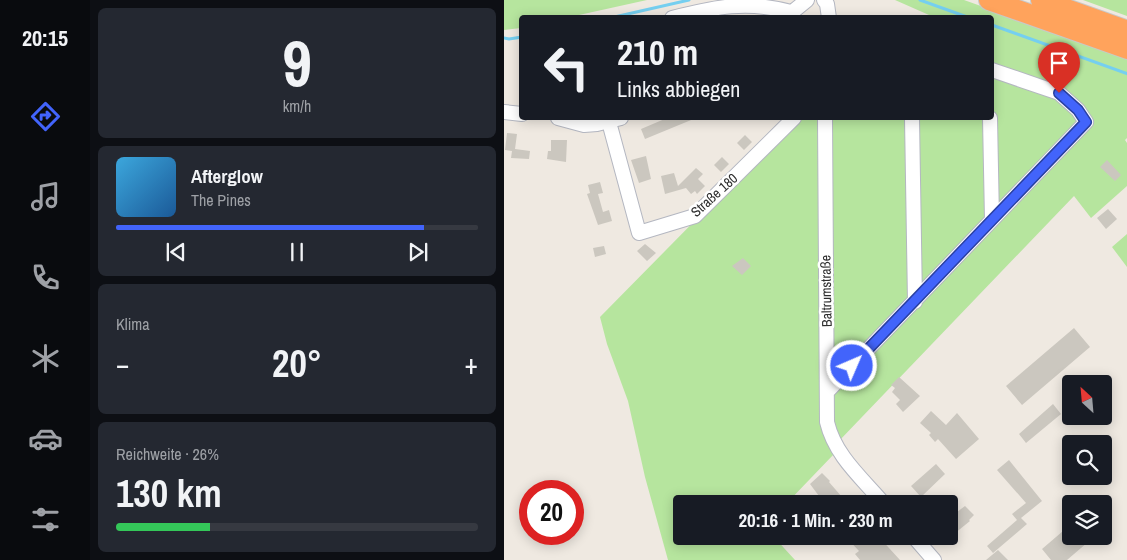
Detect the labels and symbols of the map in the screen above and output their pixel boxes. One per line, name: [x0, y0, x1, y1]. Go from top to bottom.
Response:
pin: [1038, 42, 1080, 93]
street label: Straße 180: [687, 169, 741, 221]
street label: Baltrumstraße: [816, 255, 836, 327]
position arrow: [825, 339, 877, 391]
north arrow: [1062, 375, 1112, 425]
speed limit sign: 20: [519, 480, 584, 545]

